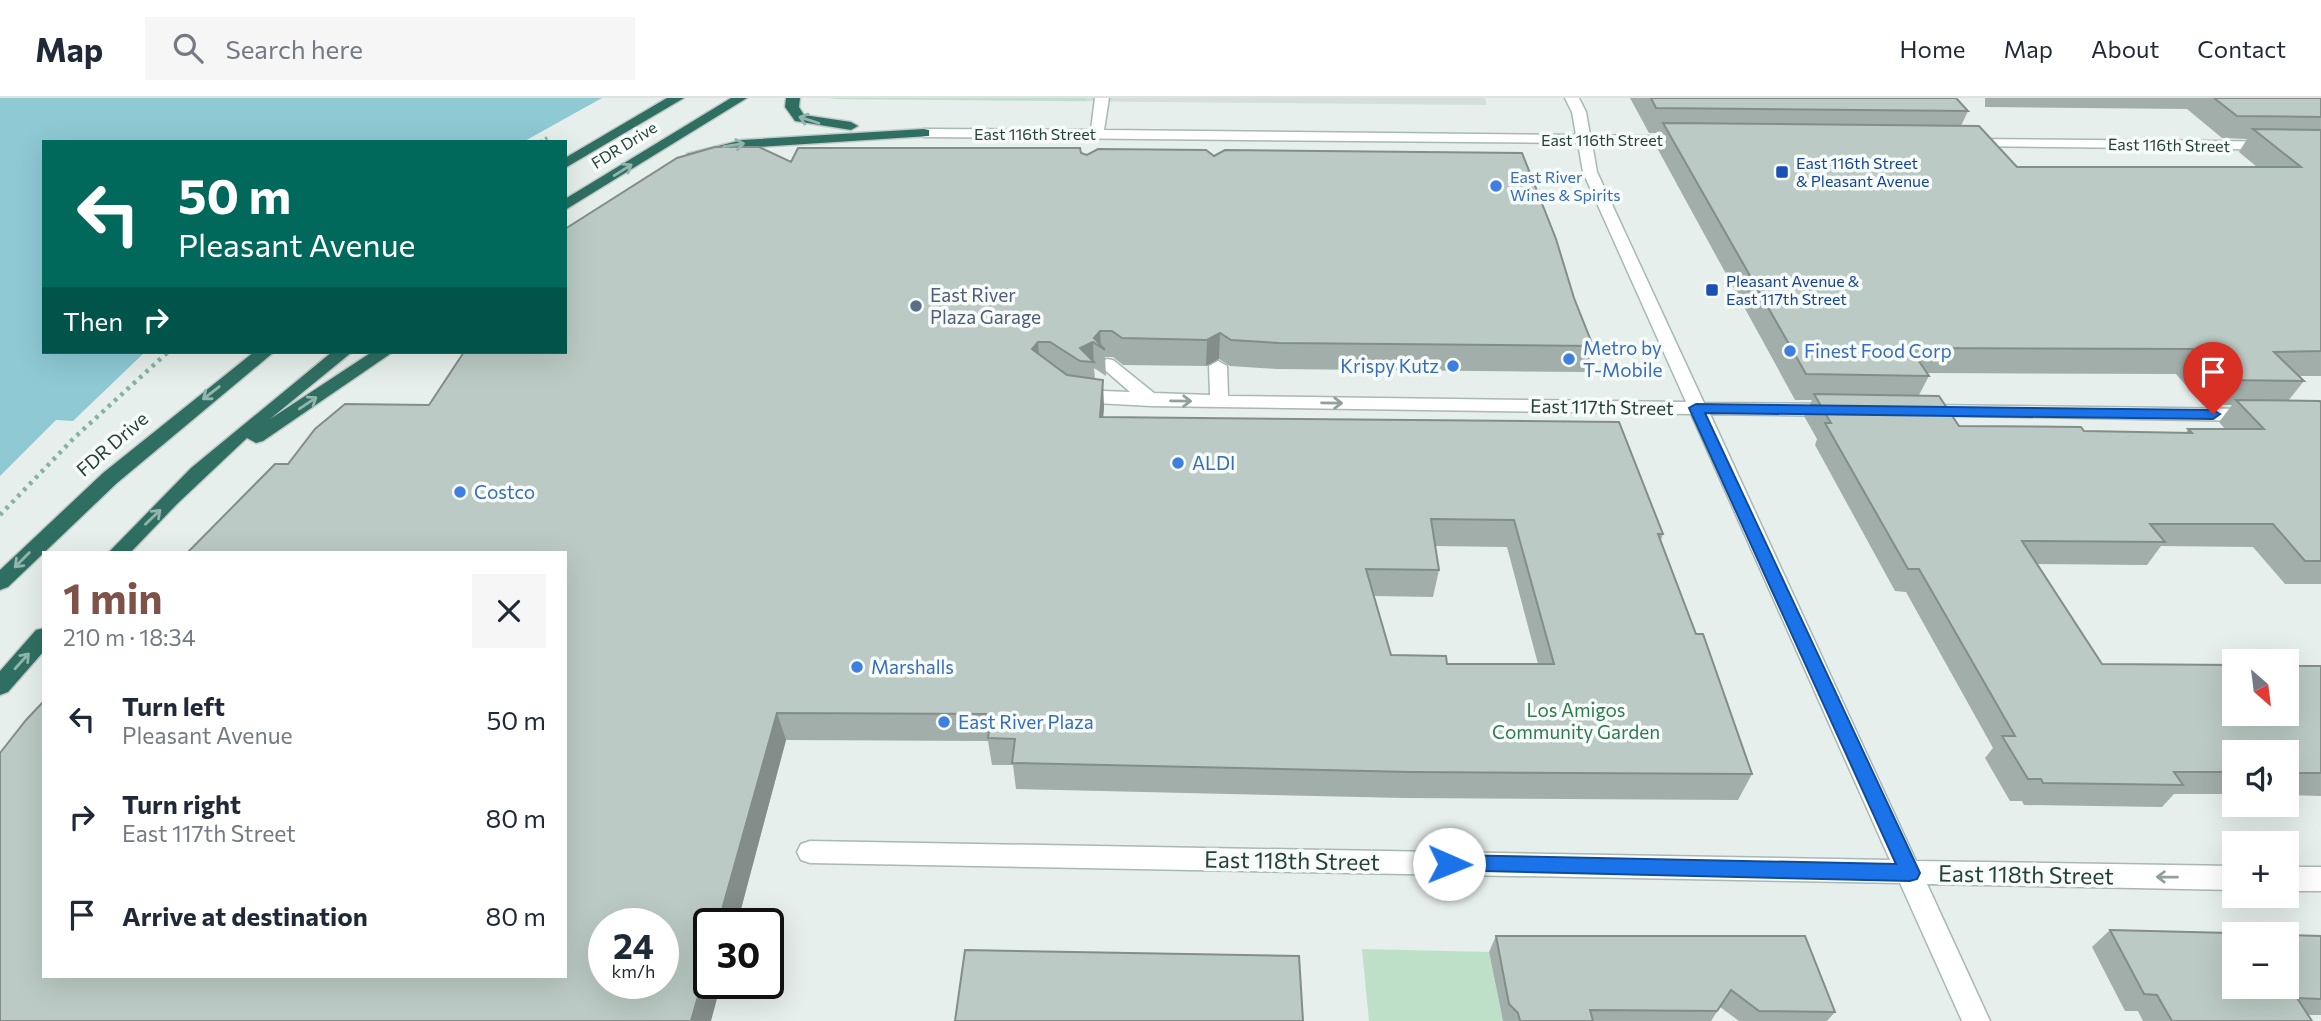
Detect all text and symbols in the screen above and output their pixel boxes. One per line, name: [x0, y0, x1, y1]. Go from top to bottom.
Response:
search box: [145, 17, 635, 80]
text: Map: [35, 28, 103, 69]
icon: search: [169, 29, 207, 67]
text: Search here: [225, 33, 363, 64]
text: Home: [1900, 34, 1966, 63]
text: Map: [2004, 34, 2053, 63]
text: About: [2091, 34, 2159, 63]
text: Contact: [2197, 34, 2286, 63]
one-way arrow: [799, 112, 821, 125]
street label: FDR Drive: [588, 117, 660, 172]
street label: East 116th Street: [974, 124, 1097, 143]
street label: East 116th Street: [1541, 130, 1664, 149]
street label: East 116th Street: [2108, 134, 2231, 155]
one-way arrow: [722, 138, 745, 151]
place label: East 116th Street & Pleasant Avenue: [1796, 153, 1930, 190]
one-way arrow: [613, 163, 633, 177]
text: 50 m: [178, 164, 291, 224]
marker: East 116th Street & Pleasant Avenue: [1774, 164, 1790, 180]
place label: East River Wines & Spirits: [1510, 167, 1621, 204]
icon: left: [63, 168, 154, 259]
marker: East River Wines & Spirits: [1488, 178, 1504, 194]
text: Pleasant Avenue: [178, 224, 415, 264]
place label: Pleasant Avenue & East 117th Street: [1726, 271, 1860, 308]
marker: Pleasant Avenue & East 117th Street: [1704, 282, 1720, 298]
place label: East River Plaza Garage: [930, 283, 1041, 328]
marker: East River Plaza Garage: [908, 298, 924, 314]
icon: right: [137, 301, 175, 339]
text: Then: [63, 305, 123, 336]
place label: Metro by T-Mobile: [1583, 336, 1663, 381]
place label: Finest Food Corp: [1804, 339, 1952, 362]
pin: [2183, 342, 2243, 414]
marker: Finest Food Corp: [1782, 343, 1798, 359]
marker: Metro by T-Mobile: [1561, 351, 1577, 367]
icon: arrive: [2194, 353, 2232, 391]
place label: Krispy Kutz: [1340, 354, 1439, 377]
marker: Krispy Kutz: [1445, 358, 1461, 374]
one-way arrow: [202, 386, 220, 401]
one-way arrow: [1169, 394, 1192, 407]
street label: East 117th Street: [1530, 394, 1674, 419]
one-way arrow: [297, 395, 317, 409]
one-way arrow: [1320, 396, 1343, 410]
street label: FDR Drive: [71, 406, 152, 481]
place label: ALDI: [1192, 451, 1235, 474]
marker: ALDI: [1170, 455, 1186, 471]
place label: Costco: [474, 480, 535, 503]
marker: Costco: [452, 484, 468, 500]
one-way arrow: [145, 508, 162, 525]
one-way arrow: [14, 551, 31, 568]
text: 1 min: [63, 571, 163, 623]
button: close: [472, 574, 546, 648]
text: 210 m · 18:34: [63, 623, 195, 651]
north arrow: [2222, 649, 2300, 726]
map controls: [2222, 649, 2299, 999]
one-way arrow: [14, 652, 30, 670]
place label: Marshalls: [871, 655, 954, 678]
marker: Marshalls: [849, 659, 865, 675]
text: Turn left: [122, 690, 225, 721]
park label: Los Amigos Community Garden: [1492, 698, 1660, 743]
icon: left: [63, 700, 101, 738]
text: 50 m: [486, 704, 546, 735]
place label: East River Plaza: [958, 710, 1094, 733]
marker: East River Plaza: [936, 714, 952, 730]
text: Pleasant Avenue: [122, 721, 293, 749]
button: sound: [2222, 740, 2299, 817]
text: Turn right: [122, 788, 241, 819]
icon: right: [63, 798, 101, 836]
text: 80 m: [486, 802, 546, 833]
text: East 117th Street: [122, 819, 296, 847]
position arrow: [1412, 827, 1486, 901]
button: +: [2222, 831, 2299, 908]
street label: East 118th Street: [1204, 844, 1380, 876]
street label: East 118th Street: [1938, 858, 2114, 890]
one-way arrow: [2155, 870, 2178, 884]
icon: arrive: [63, 896, 101, 934]
text: Arrive at destination: [122, 900, 368, 931]
text: 80 m: [486, 900, 546, 931]
speed limit sign: 30: [693, 908, 784, 999]
button: −: [2222, 922, 2299, 999]
text: 24: [613, 923, 654, 966]
text: km/h: [612, 960, 655, 982]

